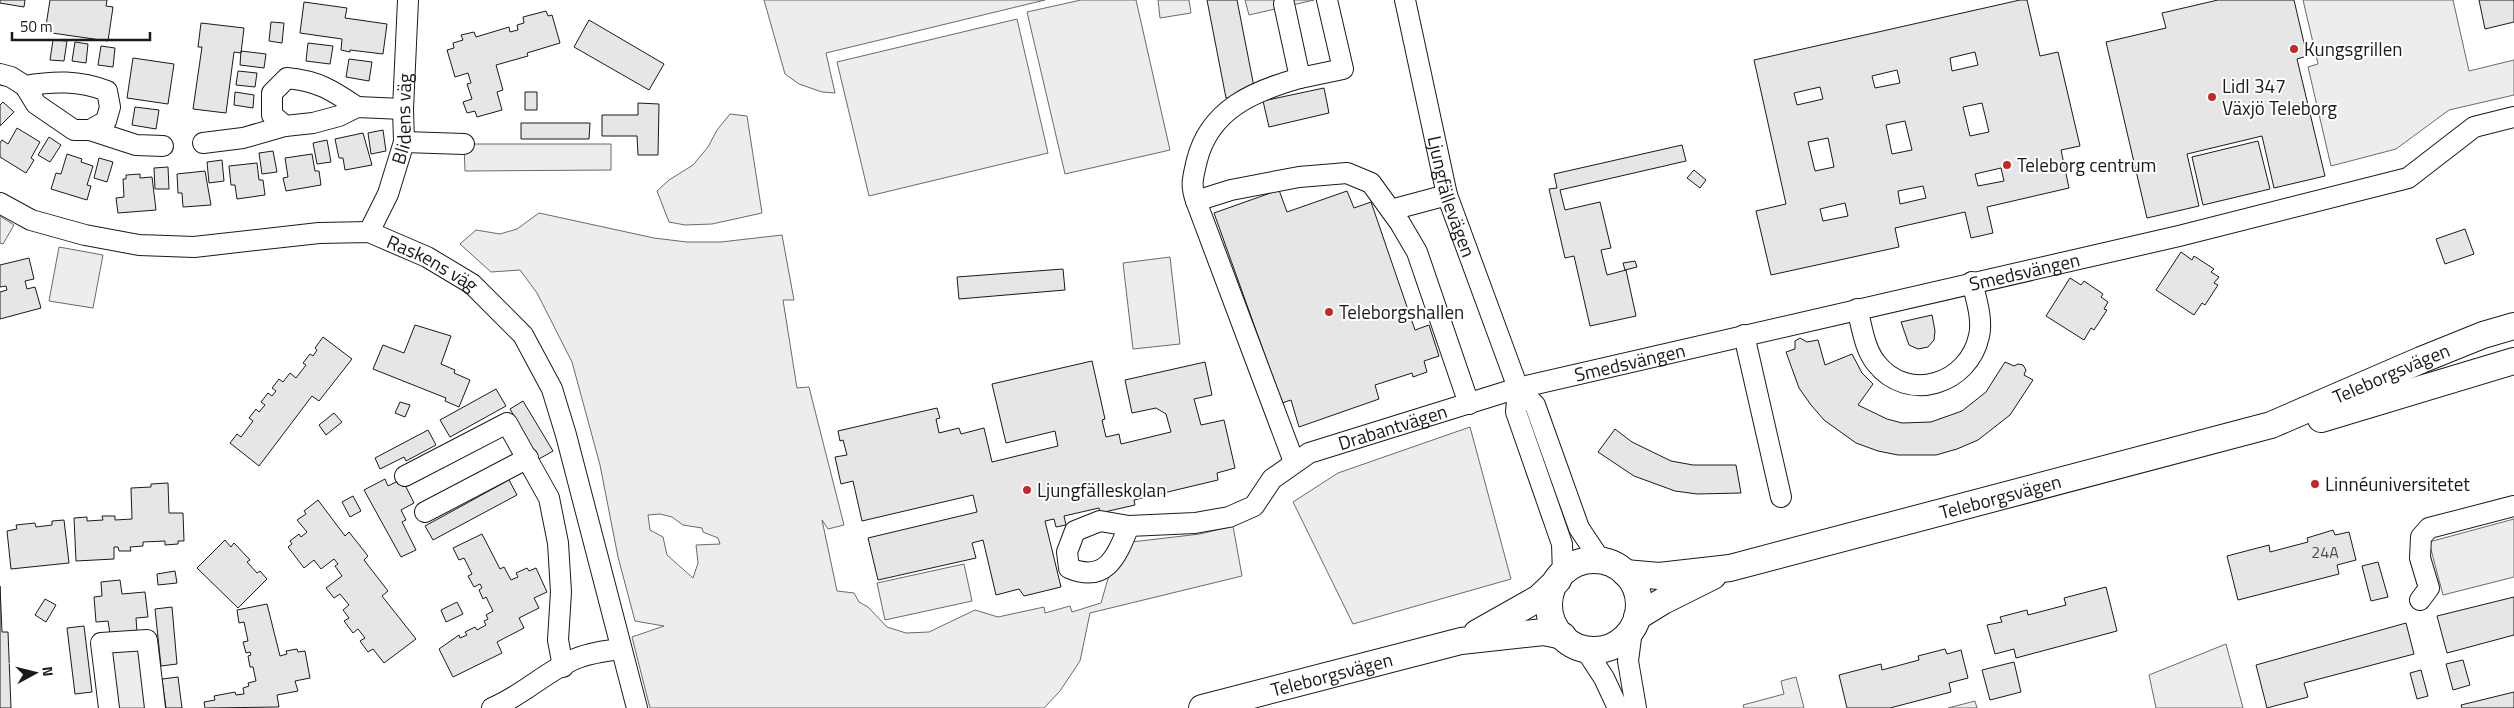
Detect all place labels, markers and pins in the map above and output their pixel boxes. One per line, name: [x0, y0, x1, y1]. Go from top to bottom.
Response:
place label: Kungsgrillen: [2304, 34, 2402, 63]
marker: Kungsgrillen: [2288, 43, 2300, 55]
place label: Lidl 347 Växjö Teleborg: [2222, 71, 2337, 122]
marker: Lidl 347 Växjö Teleborg: [2206, 91, 2218, 103]
place label: Teleborg centrum: [2017, 150, 2156, 179]
marker: Teleborg centrum: [2001, 159, 2013, 171]
place label: Teleborgshallen: [1339, 297, 1464, 326]
marker: Teleborgshallen: [1323, 306, 1335, 318]
place label: Linnéuniversitetet: [2325, 469, 2470, 498]
place label: Ljungfälleskolan: [1037, 475, 1166, 504]
marker: Linnéuniversitetet: [2309, 478, 2321, 490]
marker: Ljungfälleskolan: [1021, 484, 1033, 496]

